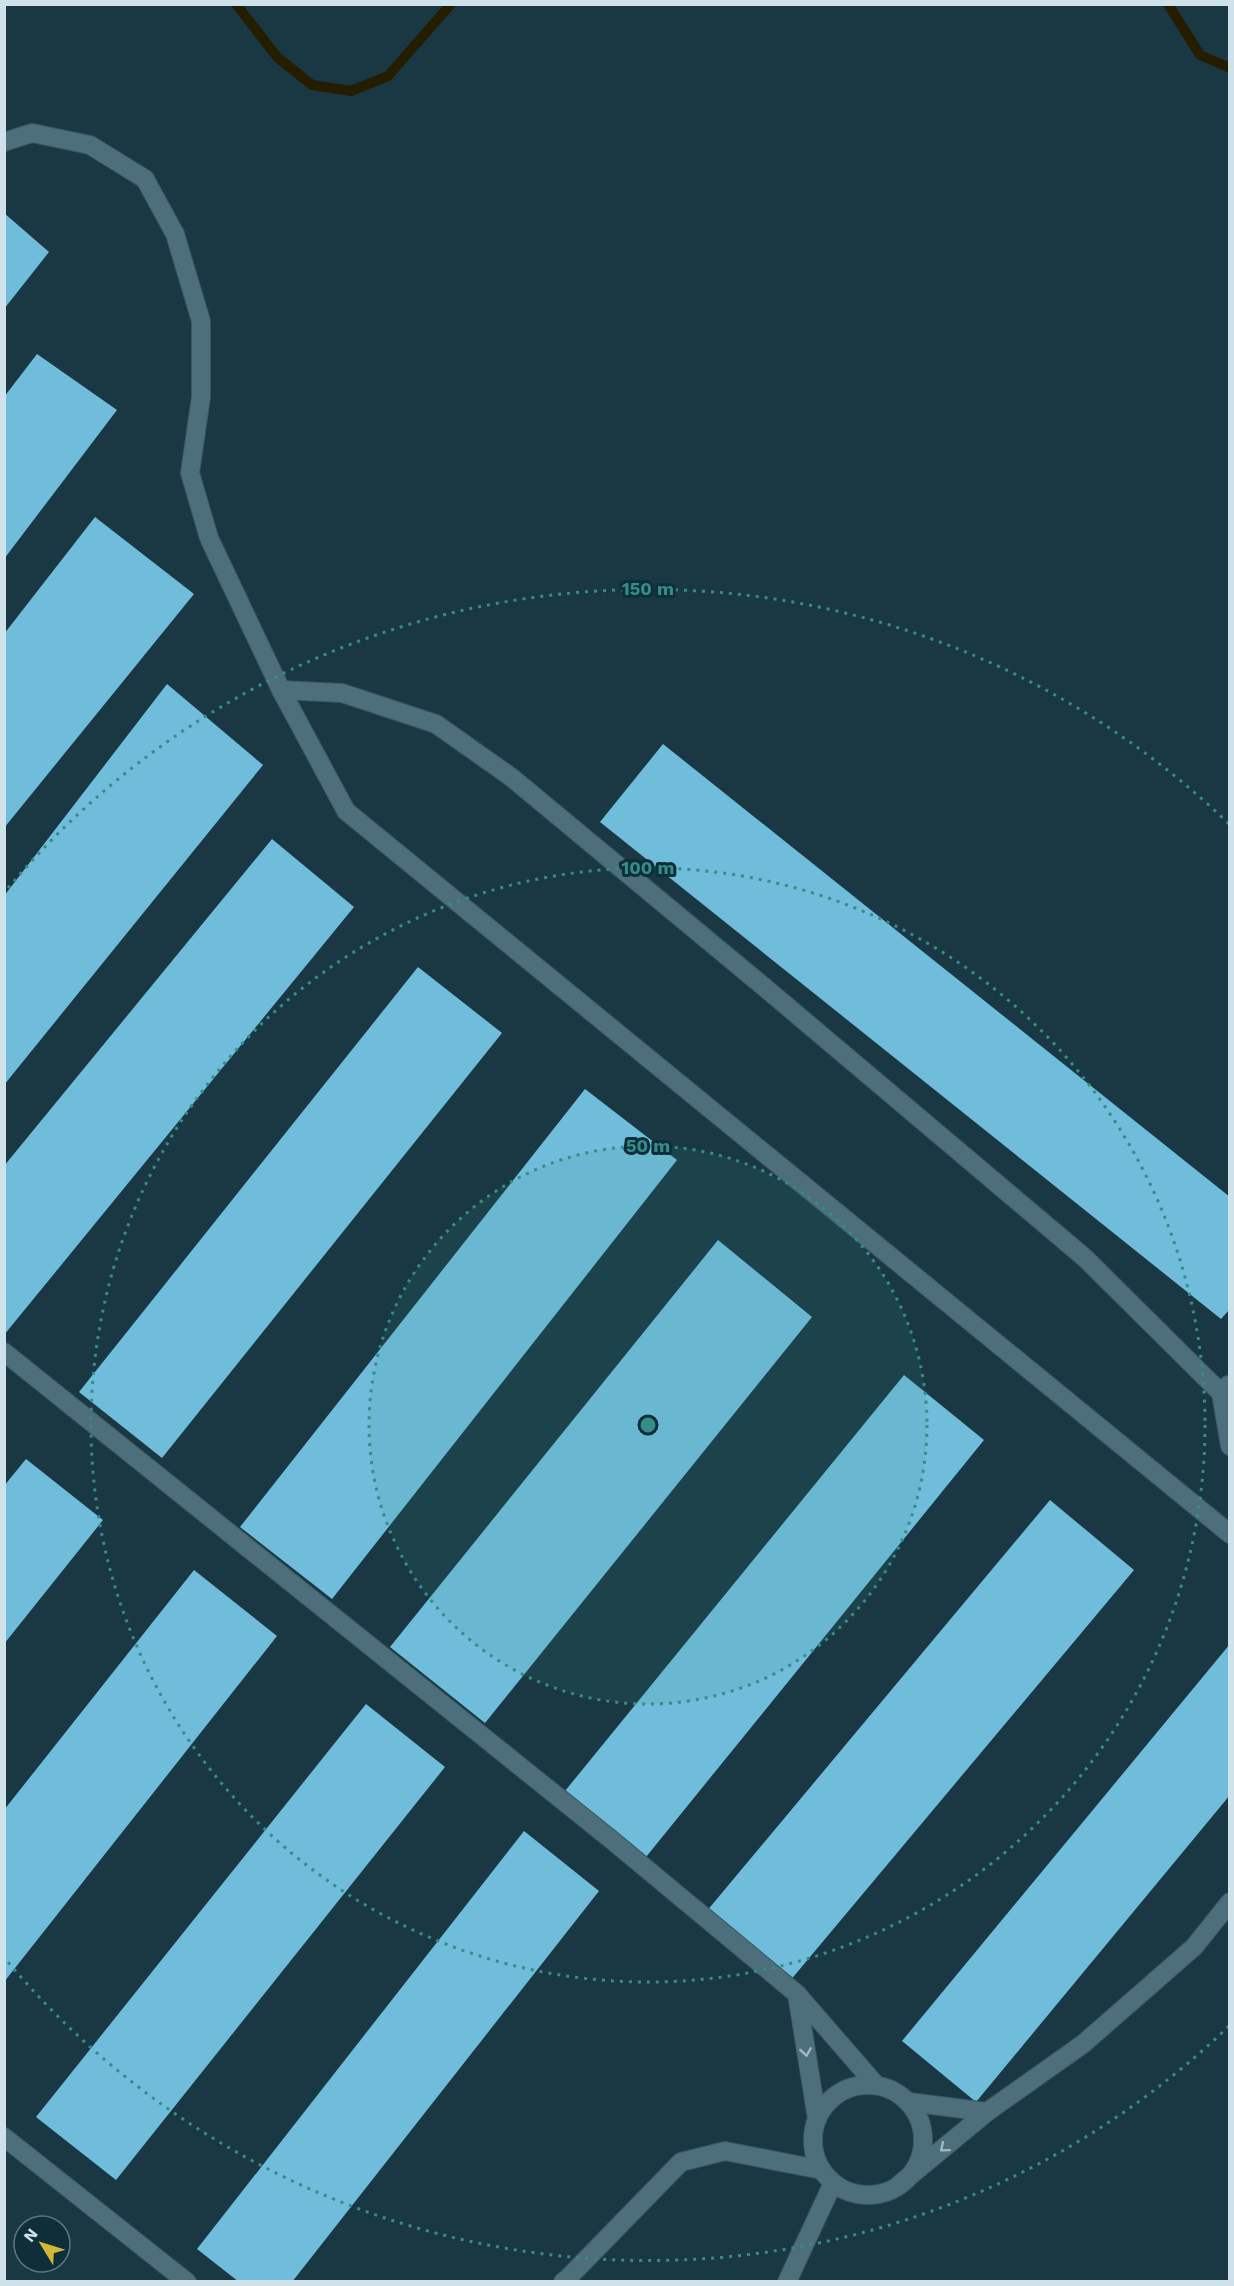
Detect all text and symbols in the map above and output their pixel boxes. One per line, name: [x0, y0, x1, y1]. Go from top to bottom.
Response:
text: 150 m: [622, 578, 674, 599]
text: 100 m: [621, 857, 675, 878]
text: 50 m: [626, 1135, 670, 1156]
centre of rings: [638, 1415, 658, 1435]
one-way arrow: [799, 2047, 812, 2057]
one-way arrow: [940, 2140, 951, 2151]
north arrow: [12, 2214, 72, 2274]
text: N: [19, 2225, 42, 2246]

